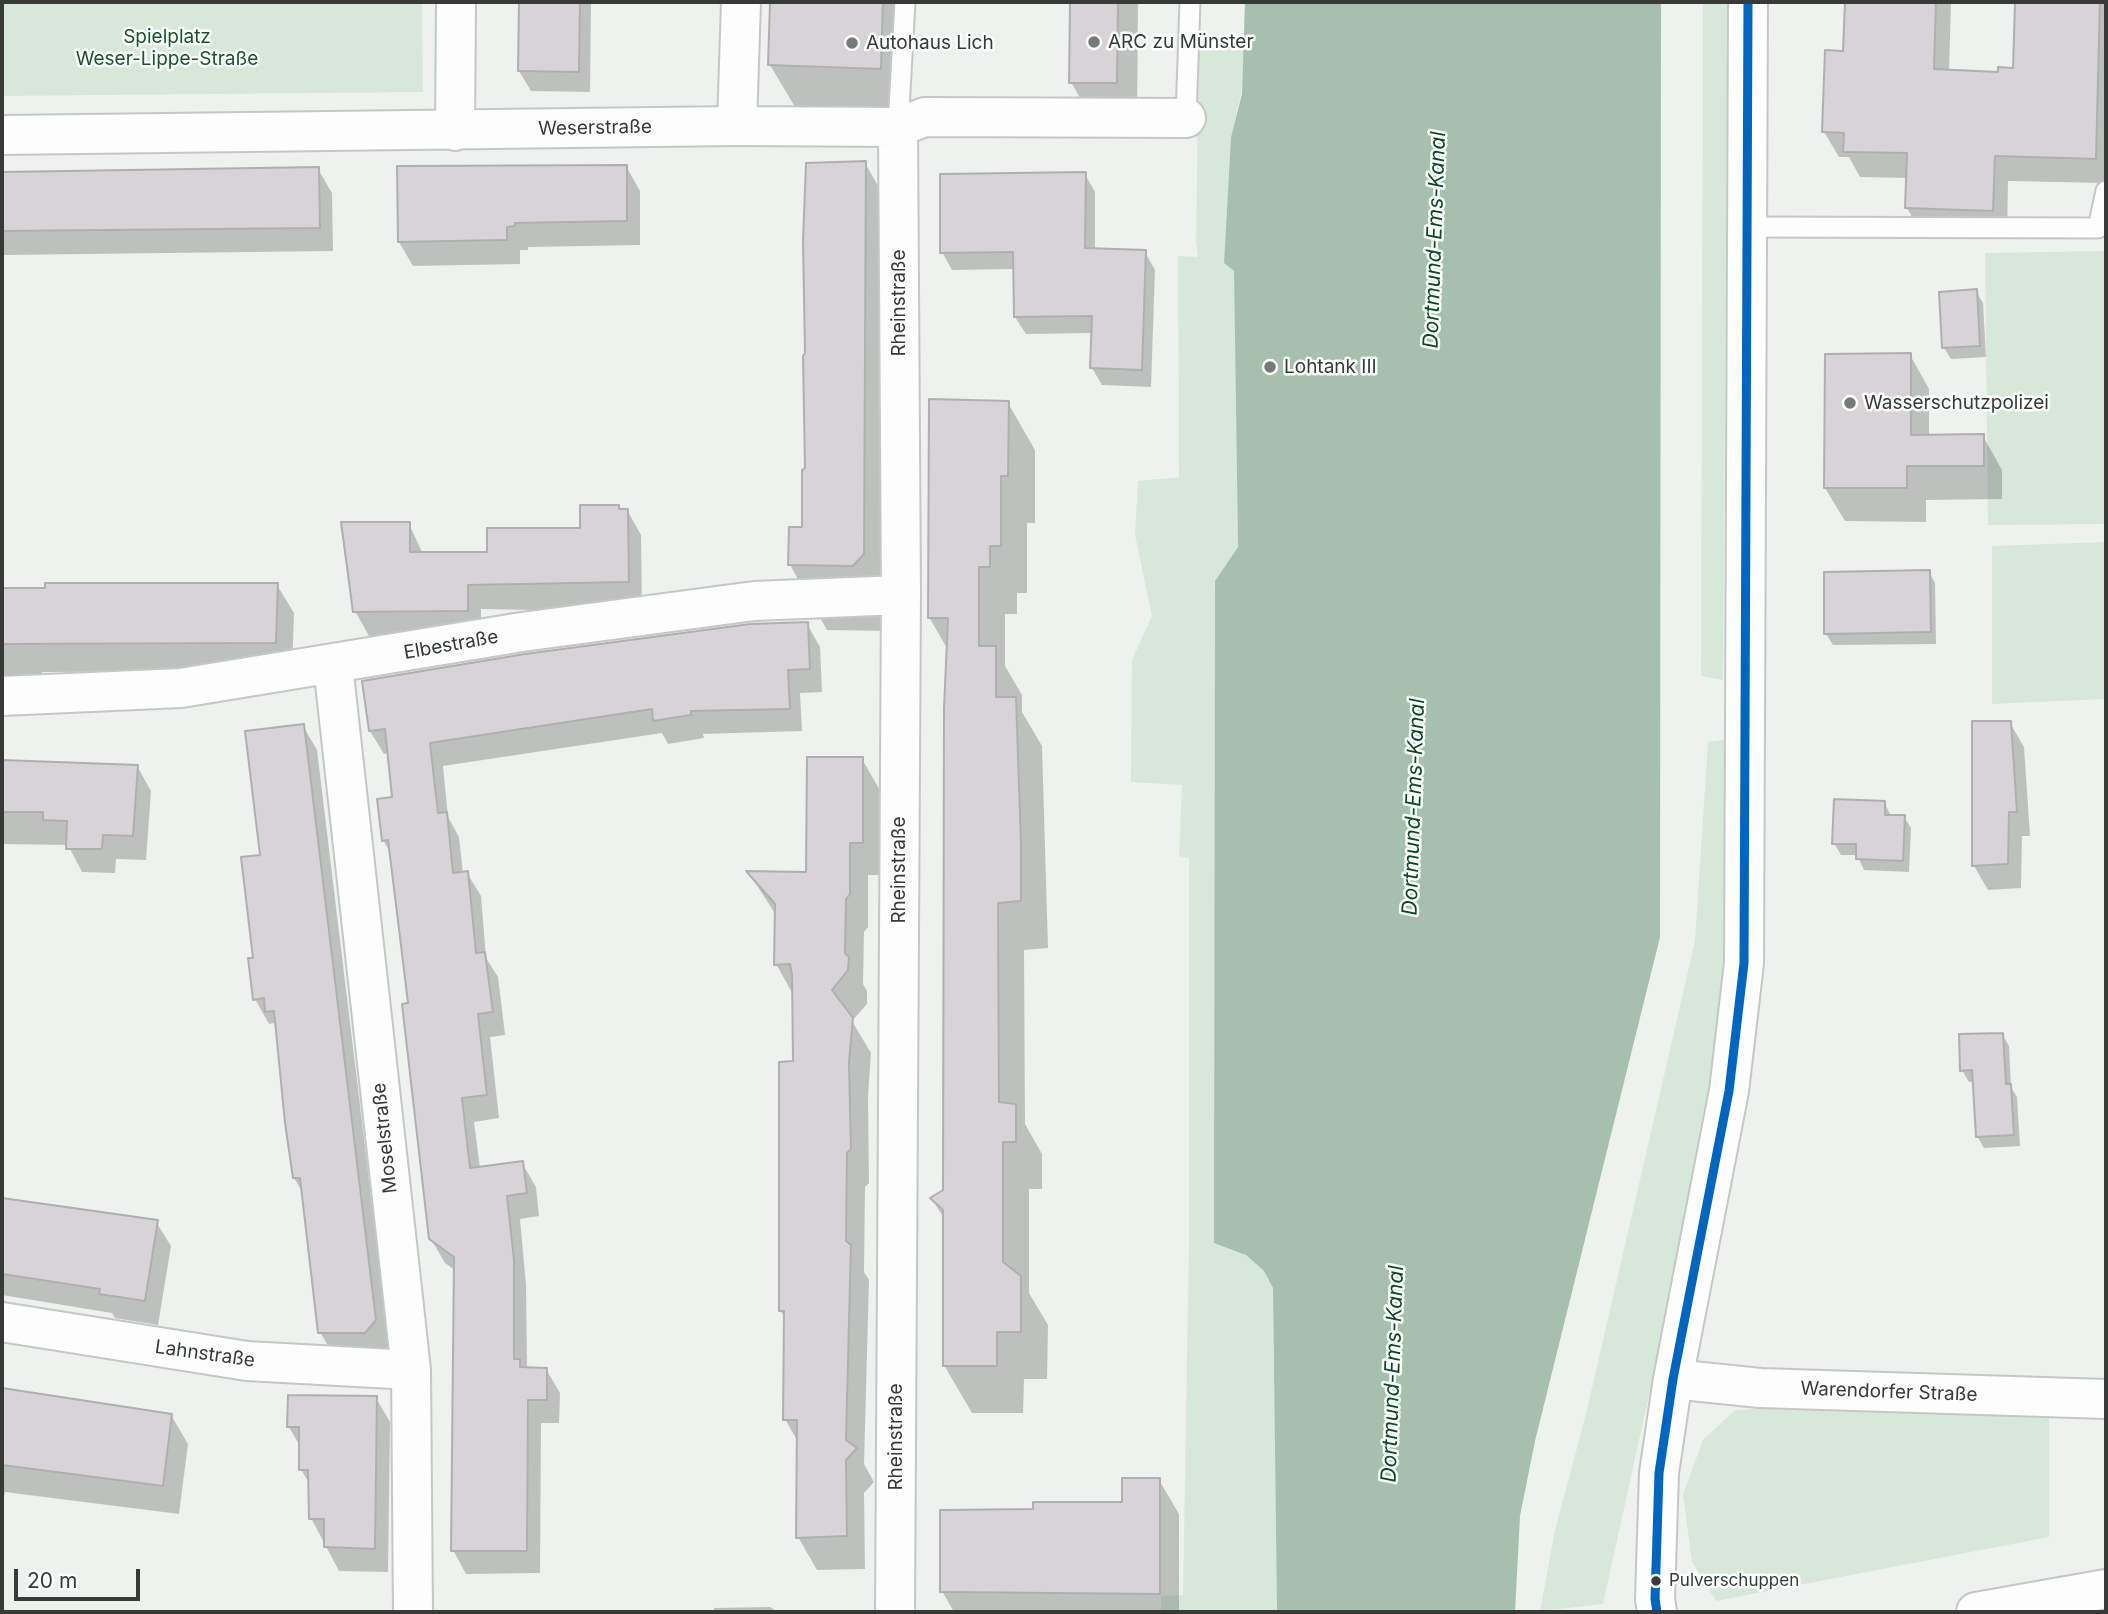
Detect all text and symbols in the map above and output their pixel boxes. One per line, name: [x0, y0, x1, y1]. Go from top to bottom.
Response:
park label: Spielplatz Weser-Lippe-Straße: [76, 26, 258, 70]
place label: ARC zu Münster: [1108, 31, 1254, 53]
place label: Autohaus Lich: [866, 32, 994, 54]
marker: ARC zu Münster: [1086, 34, 1102, 50]
marker: Autohaus Lich: [844, 35, 860, 51]
street label: Weserstraße: [538, 116, 652, 140]
water label: Dortmund-Ems-Kanal: [1419, 131, 1451, 349]
street label: Rheinstraße: [888, 249, 910, 357]
place label: Lohtank III: [1284, 356, 1377, 378]
marker: Lohtank III: [1262, 359, 1278, 375]
place label: Wasserschutzpolizei: [1864, 392, 2049, 414]
marker: Wasserschutzpolizei: [1842, 395, 1858, 411]
street label: Elbestraße: [402, 625, 500, 665]
water label: Dortmund-Ems-Kanal: [1398, 698, 1430, 916]
street label: Rheinstraße: [888, 816, 910, 924]
street label: Moselstraße: [368, 1082, 402, 1194]
water label: Dortmund-Ems-Kanal: [1377, 1265, 1409, 1483]
street label: Lahnstraße: [154, 1336, 256, 1372]
street label: Warendorfer Straße: [1800, 1378, 1978, 1406]
street label: Rheinstraße: [885, 1383, 907, 1491]
scale bar: [18, 1554, 144, 1598]
text: 20 m: [27, 1568, 77, 1593]
place label: Pulverschuppen: [1669, 1571, 1799, 1591]
marker: Pulverschuppen: [1649, 1574, 1663, 1588]

